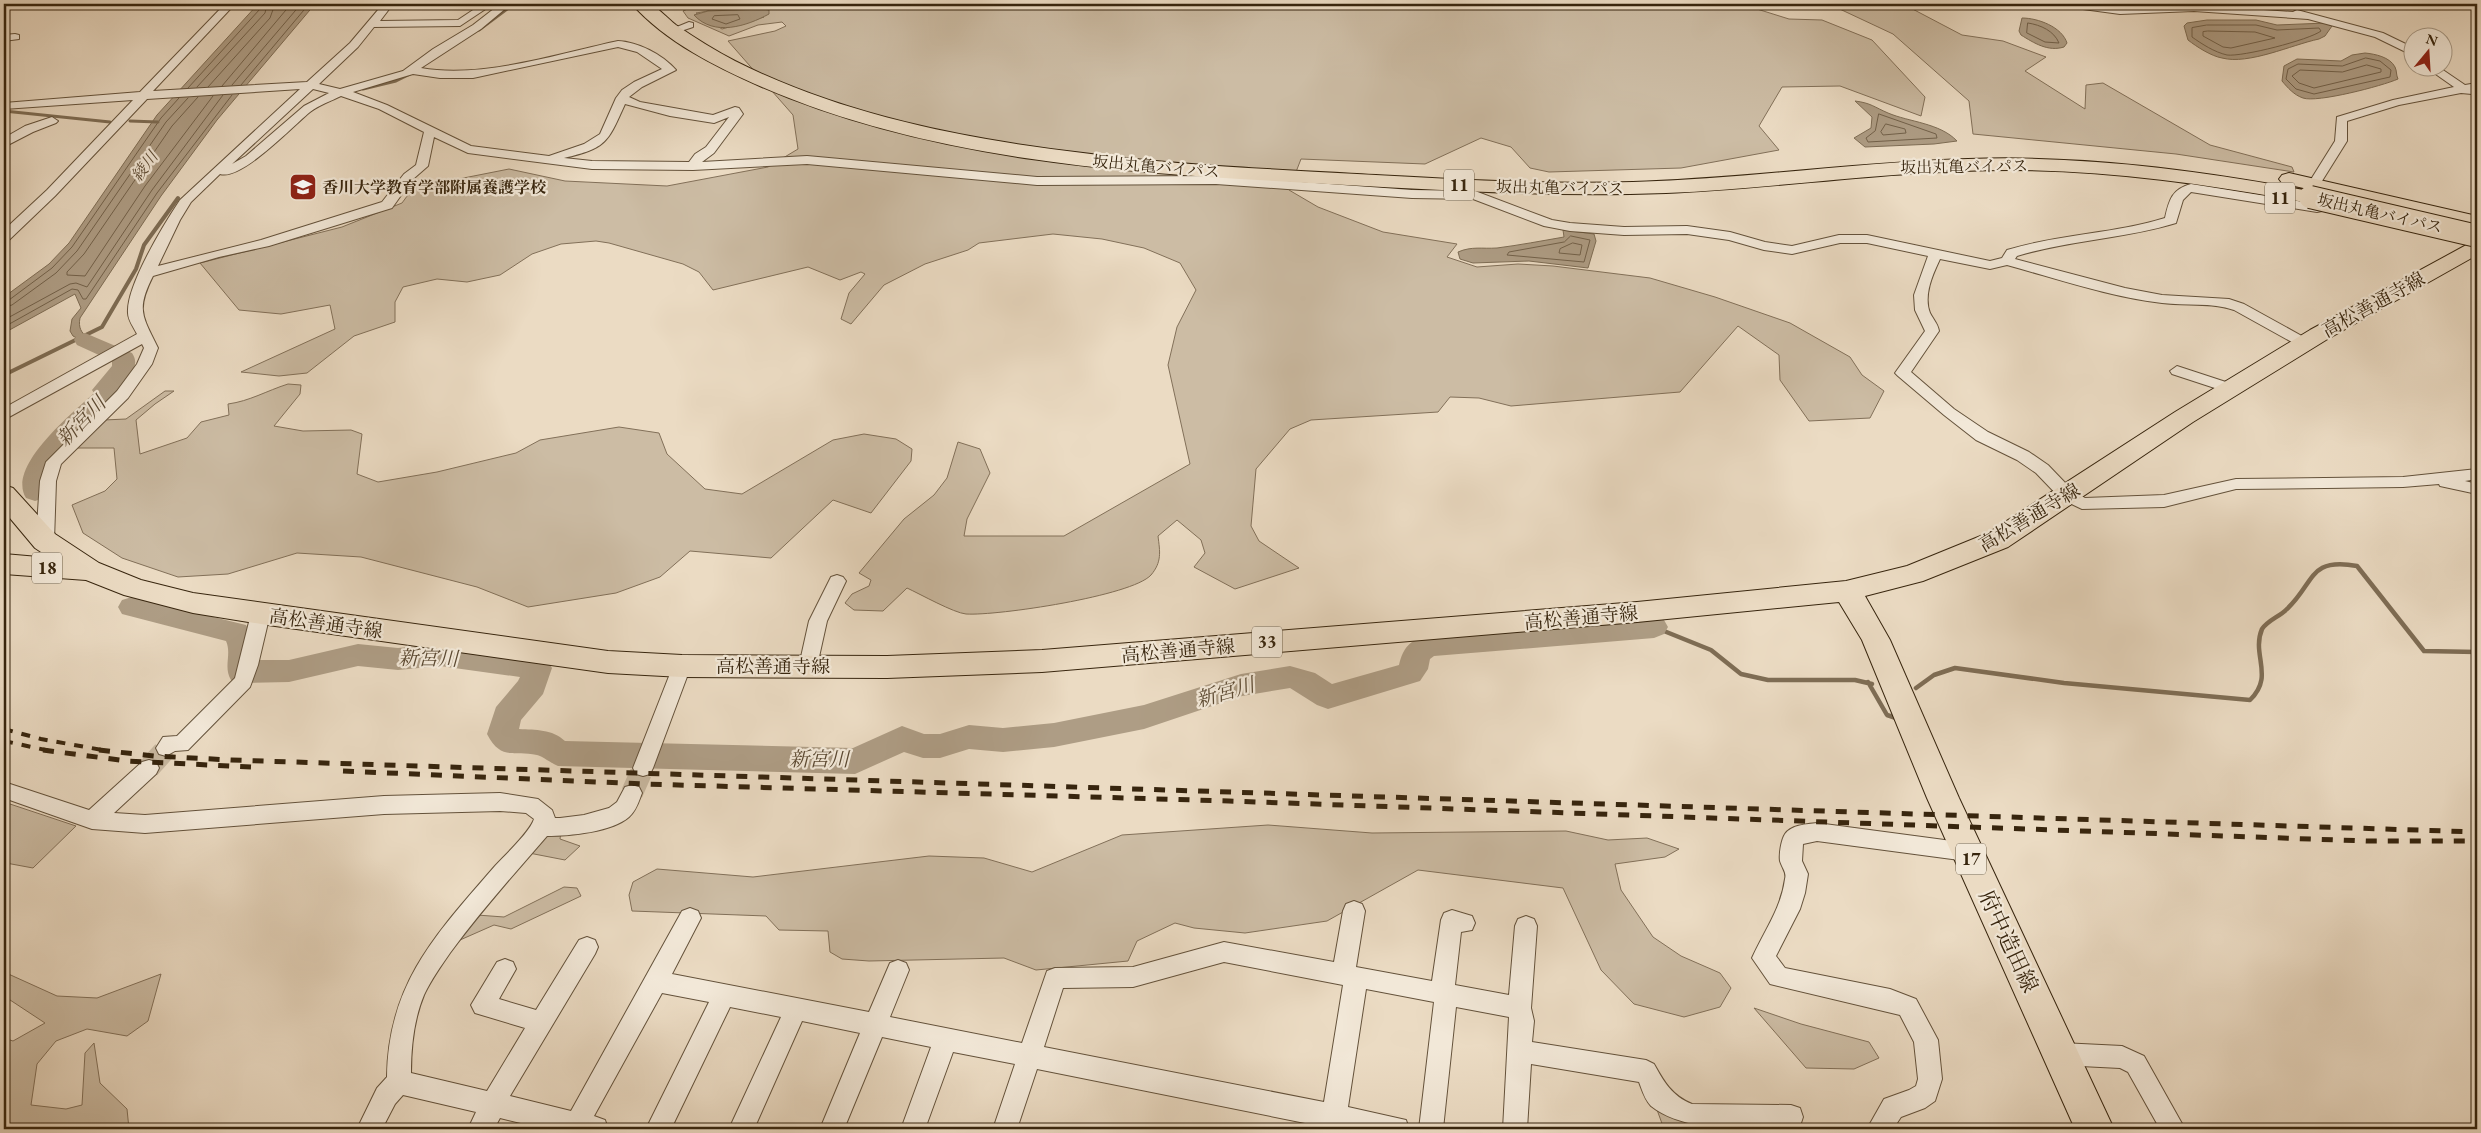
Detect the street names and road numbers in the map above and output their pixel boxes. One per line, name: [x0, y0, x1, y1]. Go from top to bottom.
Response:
street label: 坂出丸亀バイパス: [1091, 150, 1220, 183]
street label: 坂出丸亀バイパス: [1900, 155, 2028, 178]
road number: 11: [1444, 170, 1474, 200]
street label: 坂出丸亀バイパス: [1496, 176, 1624, 199]
road number: 11: [2265, 182, 2295, 214]
street label: 坂出丸亀バイパス: [2315, 189, 2444, 238]
street label: 高松善通寺線: [2317, 266, 2429, 343]
street label: 高松善通寺線: [1974, 477, 2085, 558]
road number: 18: [32, 552, 62, 584]
street label: 高松善通寺線: [1523, 600, 1639, 635]
street label: 高松善通寺線: [268, 603, 384, 644]
road number: 33: [1252, 626, 1282, 658]
street label: 高松善通寺線: [1120, 633, 1236, 668]
street label: 高松善通寺線: [716, 654, 830, 679]
road number: 17: [1956, 844, 1986, 874]
street label: 府中造田線: [1972, 885, 2045, 997]

